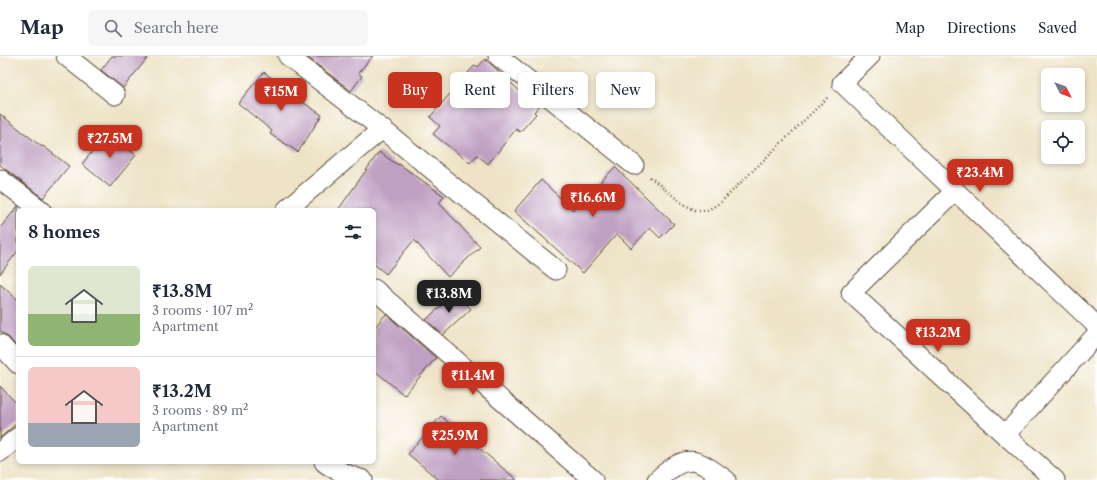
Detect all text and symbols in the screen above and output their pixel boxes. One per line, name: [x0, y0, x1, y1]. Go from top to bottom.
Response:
search box: [88, 10, 368, 46]
text: Map: [20, 16, 64, 39]
icon: search: [102, 17, 124, 39]
text: Search here: [134, 18, 219, 37]
text: Map: [895, 19, 925, 37]
text: Directions: [947, 19, 1016, 37]
text: Saved: [1038, 19, 1077, 37]
north arrow: [1041, 68, 1085, 112]
map controls: [1041, 68, 1085, 164]
chip: Buy: [388, 72, 442, 108]
chip: Rent: [450, 72, 510, 108]
chip: Filters: [518, 72, 588, 108]
chip: New: [596, 72, 655, 108]
pin: ₹15M: [257, 78, 305, 112]
text: ₹15M: [264, 83, 298, 99]
button: locate: [1041, 120, 1085, 164]
pin: ₹27.5M: [77, 125, 143, 159]
text: ₹27.5M: [87, 130, 133, 146]
pin: ₹23.4M: [947, 159, 1013, 193]
text: ₹23.4M: [956, 164, 1004, 180]
pin: ₹16.6M: [560, 184, 626, 218]
text: ₹16.6M: [570, 189, 616, 205]
icon: filters: [342, 221, 364, 243]
text: 8 homes: [28, 222, 100, 242]
pin: ₹13.8M: [416, 280, 482, 314]
text: ₹13.8M: [152, 281, 212, 301]
icon: home: [60, 282, 108, 330]
text: ₹13.8M: [426, 285, 472, 301]
text: 3 rooms · 107 m²: [152, 302, 253, 318]
text: Apartment: [152, 318, 219, 334]
pin: ₹13.2M: [905, 319, 971, 353]
text: ₹13.2M: [915, 324, 961, 340]
pin: ₹11.4M: [440, 362, 506, 396]
text: ₹11.4M: [451, 367, 495, 383]
text: ₹13.2M: [152, 381, 212, 401]
icon: home: [60, 383, 108, 431]
text: 3 rooms · 89 m²: [152, 402, 248, 418]
text: Apartment: [152, 418, 219, 434]
pin: ₹25.9M: [422, 422, 488, 456]
text: ₹25.9M: [431, 427, 479, 443]

